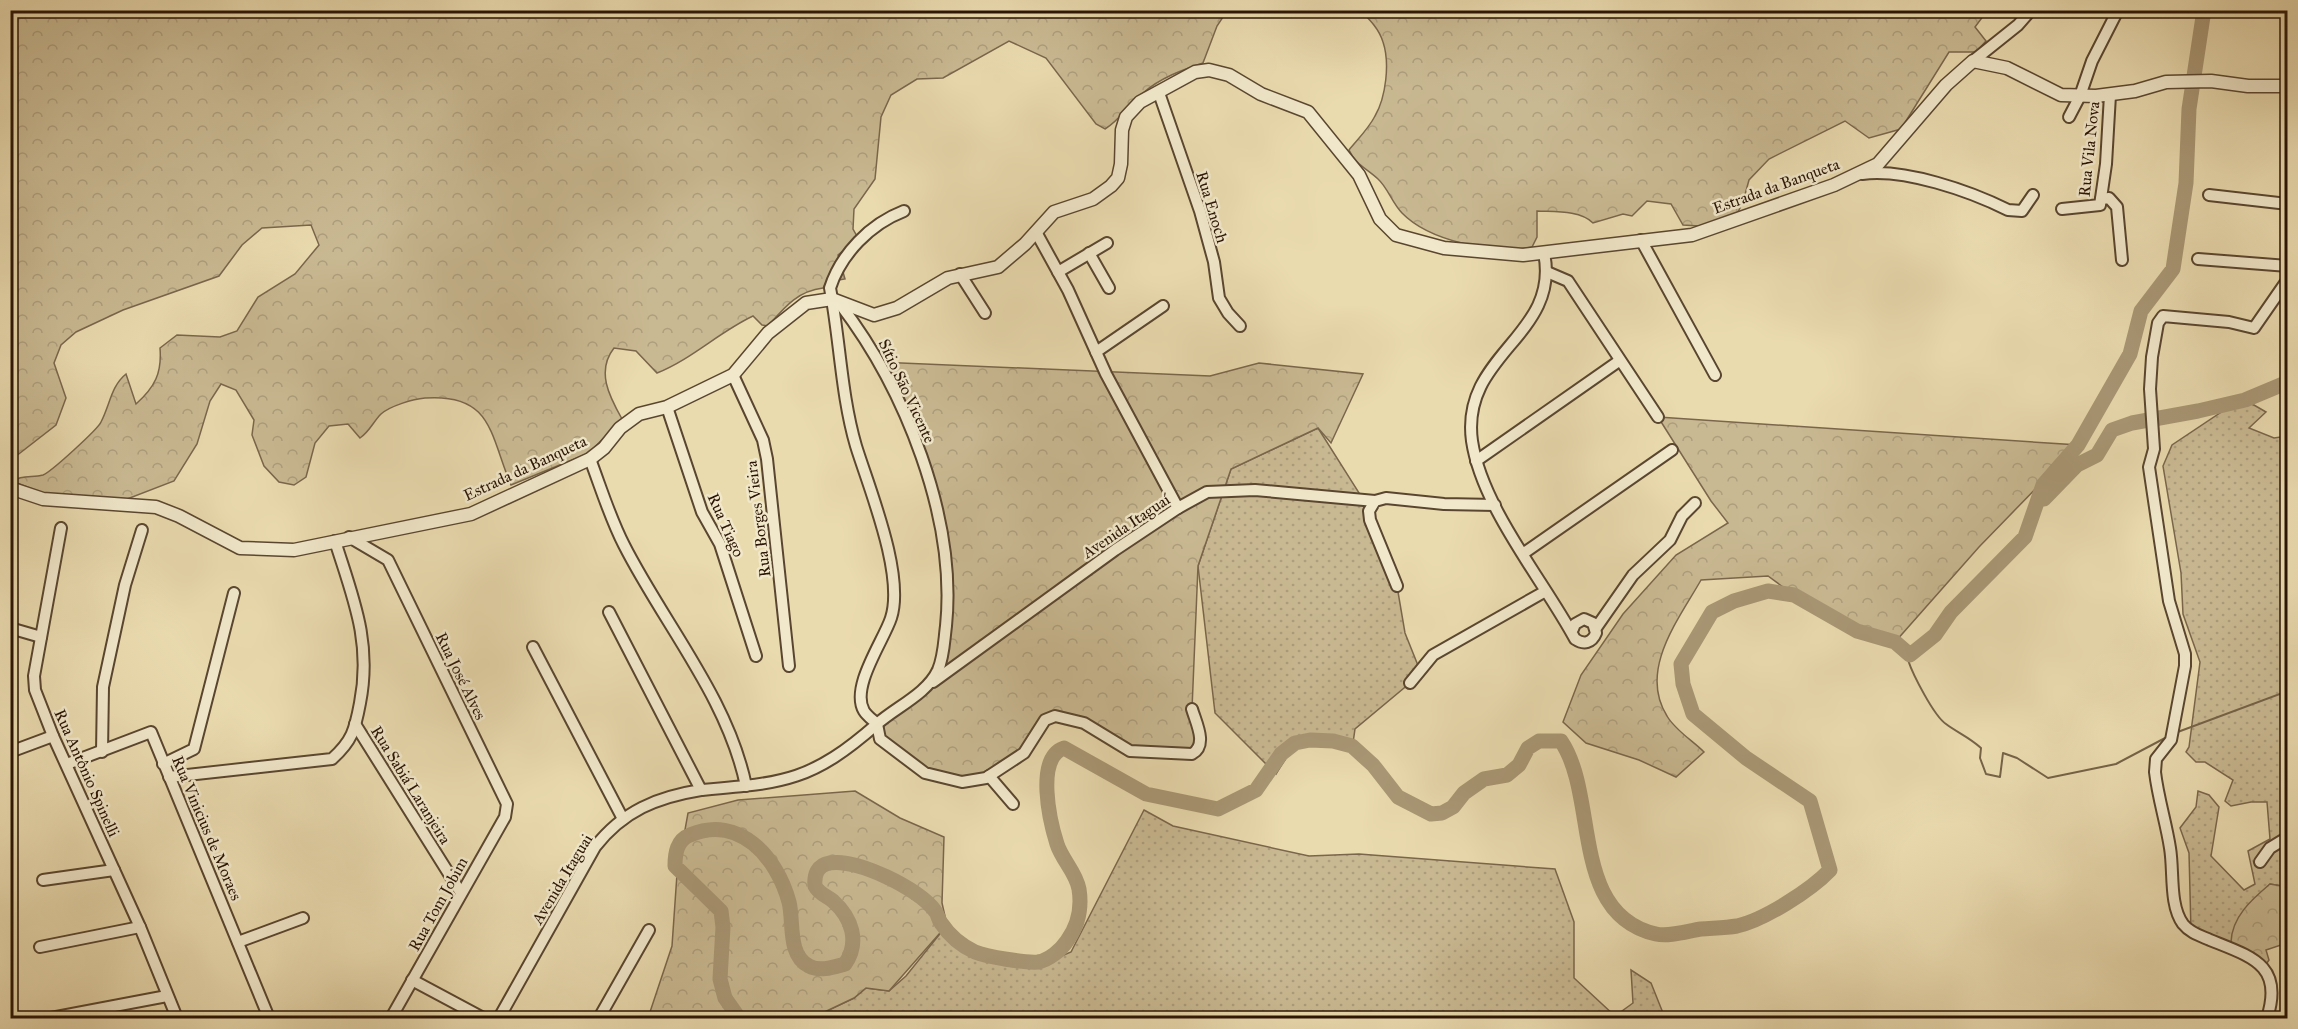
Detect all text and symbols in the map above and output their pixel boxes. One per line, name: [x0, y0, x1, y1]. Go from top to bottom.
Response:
street label: Rua Vila Nova: [2075, 100, 2103, 198]
street label: Estrada da Banqueta: [1710, 154, 1842, 219]
street label: Rua Enoch: [1192, 169, 1232, 245]
street label: Sítio São Vicente: [875, 336, 940, 446]
street label: Estrada da Banqueta: [461, 431, 590, 506]
street label: Rua Borges Vieira: [741, 459, 776, 578]
street label: Avenida Itaguaí: [1078, 489, 1175, 564]
street label: Rua Tiago: [703, 490, 748, 560]
street label: Rua José Alves: [431, 629, 490, 723]
street label: Rua Antônio Spinelli: [50, 706, 124, 840]
street label: Rua Sabiá Laranjeira: [367, 722, 455, 848]
street label: Rua Vinicius de Moraes: [168, 753, 246, 903]
street label: Avenida Itaguai: [527, 830, 598, 929]
street label: Rua Tom Jobim: [404, 853, 473, 955]

